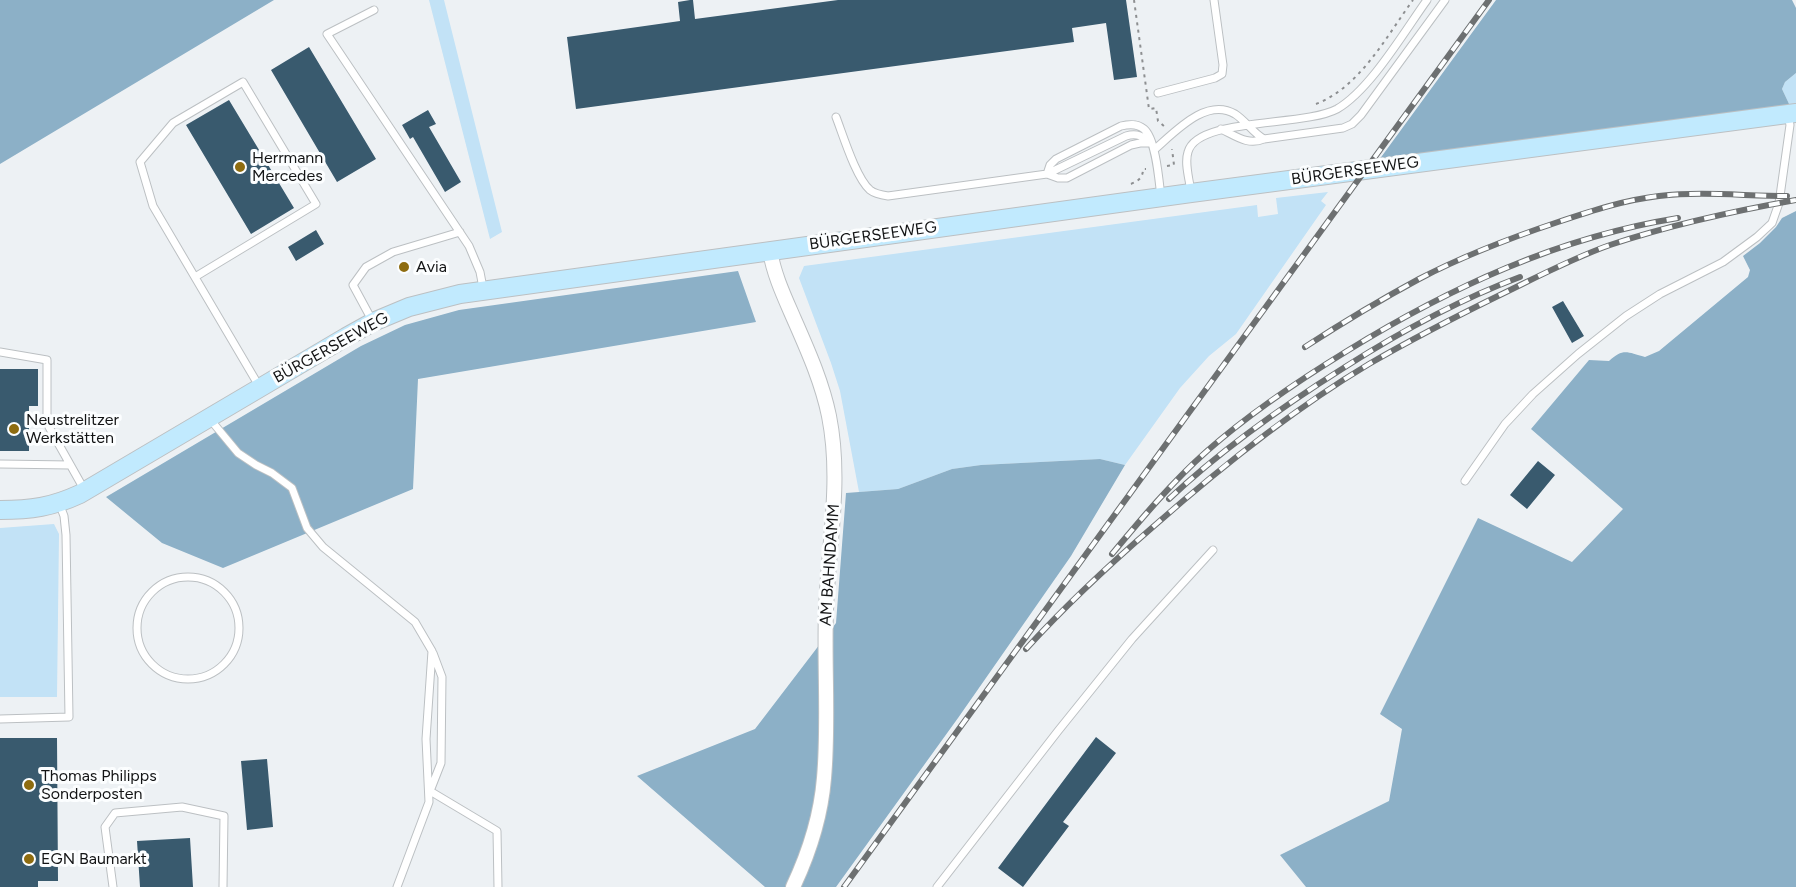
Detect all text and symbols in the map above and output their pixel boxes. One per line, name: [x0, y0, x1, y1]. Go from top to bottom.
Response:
place label: Herrmann Mercedes: [252, 148, 323, 186]
street label: BÜRGERSEEWEG: [1290, 153, 1420, 189]
marker: Herrmann Mercedes: [233, 160, 247, 174]
street label: BÜRGERSEEWEG: [808, 218, 938, 254]
place label: Avia: [416, 257, 447, 277]
marker: Avia: [397, 260, 411, 274]
street label: BÜRGERSEEWEG: [270, 308, 392, 388]
place label: Neustrelitzer Werkstätten: [26, 410, 119, 448]
marker: Neustrelitzer Werkstätten: [7, 422, 21, 436]
street label: AM BAHNDAMM: [816, 503, 844, 627]
place label: Thomas Philipps Sonderposten: [41, 766, 157, 804]
marker: Thomas Philipps Sonderposten: [22, 778, 36, 792]
place label: EGN Baumarkt: [41, 849, 147, 869]
marker: EGN Baumarkt: [22, 852, 36, 866]

